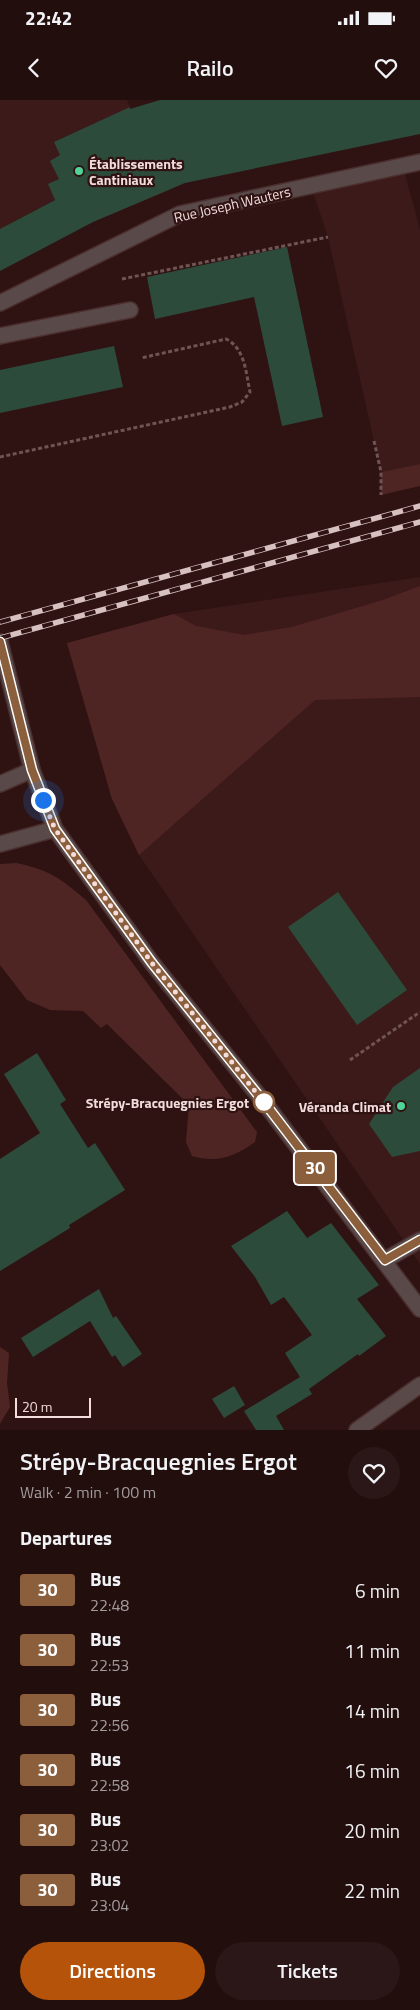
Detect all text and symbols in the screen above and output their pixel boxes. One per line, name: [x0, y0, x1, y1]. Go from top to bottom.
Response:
text: 22:42: [25, 3, 72, 32]
text: Railo: [186, 51, 234, 85]
icon: back: [20, 54, 48, 82]
icon: heart: [372, 54, 400, 82]
place label: Établissements Cantiniaux: [89, 153, 183, 190]
marker: Établissements Cantiniaux: [73, 165, 85, 177]
street label: Rue Joseph Wauters: [172, 180, 292, 228]
your location: [31, 788, 56, 813]
marker: Strépy-Bracquegnies Ergot: [253, 1091, 275, 1113]
place label: Strépy-Bracquegnies Ergot: [86, 1092, 249, 1113]
place label: Véranda Climat: [299, 1096, 391, 1117]
marker: Véranda Climat: [395, 1100, 407, 1112]
line badge: 30: [292, 1152, 338, 1184]
text: 30: [305, 1154, 325, 1181]
scale bar: [15, 1395, 91, 1418]
text: 20 m: [22, 1396, 52, 1417]
text: Strépy-Bracquegnies Ergot: [20, 1443, 297, 1479]
button: heart: [348, 1447, 400, 1499]
text: Walk · 2 min · 100 m: [20, 1480, 156, 1504]
text: Departures: [20, 1523, 112, 1552]
text: Bus: [90, 1564, 121, 1593]
text: 30: [37, 1576, 58, 1603]
text: 6 min: [355, 1576, 400, 1605]
text: 22:48: [90, 1593, 129, 1617]
text: Bus: [90, 1624, 121, 1653]
text: 30: [37, 1636, 58, 1663]
text: 11 min: [344, 1636, 400, 1665]
text: 22:53: [90, 1653, 129, 1677]
text: Bus: [90, 1684, 121, 1713]
text: 30: [37, 1696, 58, 1723]
text: 14 min: [344, 1696, 400, 1725]
text: 22:56: [90, 1713, 129, 1737]
text: Bus: [90, 1744, 121, 1773]
text: 30: [37, 1756, 58, 1783]
text: 16 min: [344, 1756, 400, 1785]
text: 22:58: [90, 1773, 129, 1797]
text: Bus: [90, 1804, 121, 1833]
text: 30: [37, 1816, 58, 1843]
text: 20 min: [344, 1816, 400, 1845]
text: 23:02: [90, 1833, 129, 1857]
text: Bus: [90, 1864, 121, 1893]
text: 30: [37, 1876, 58, 1903]
text: 22 min: [344, 1876, 400, 1905]
text: 23:04: [90, 1893, 129, 1917]
button: Directions: [20, 1942, 205, 2000]
button: Tickets: [215, 1942, 400, 2000]

